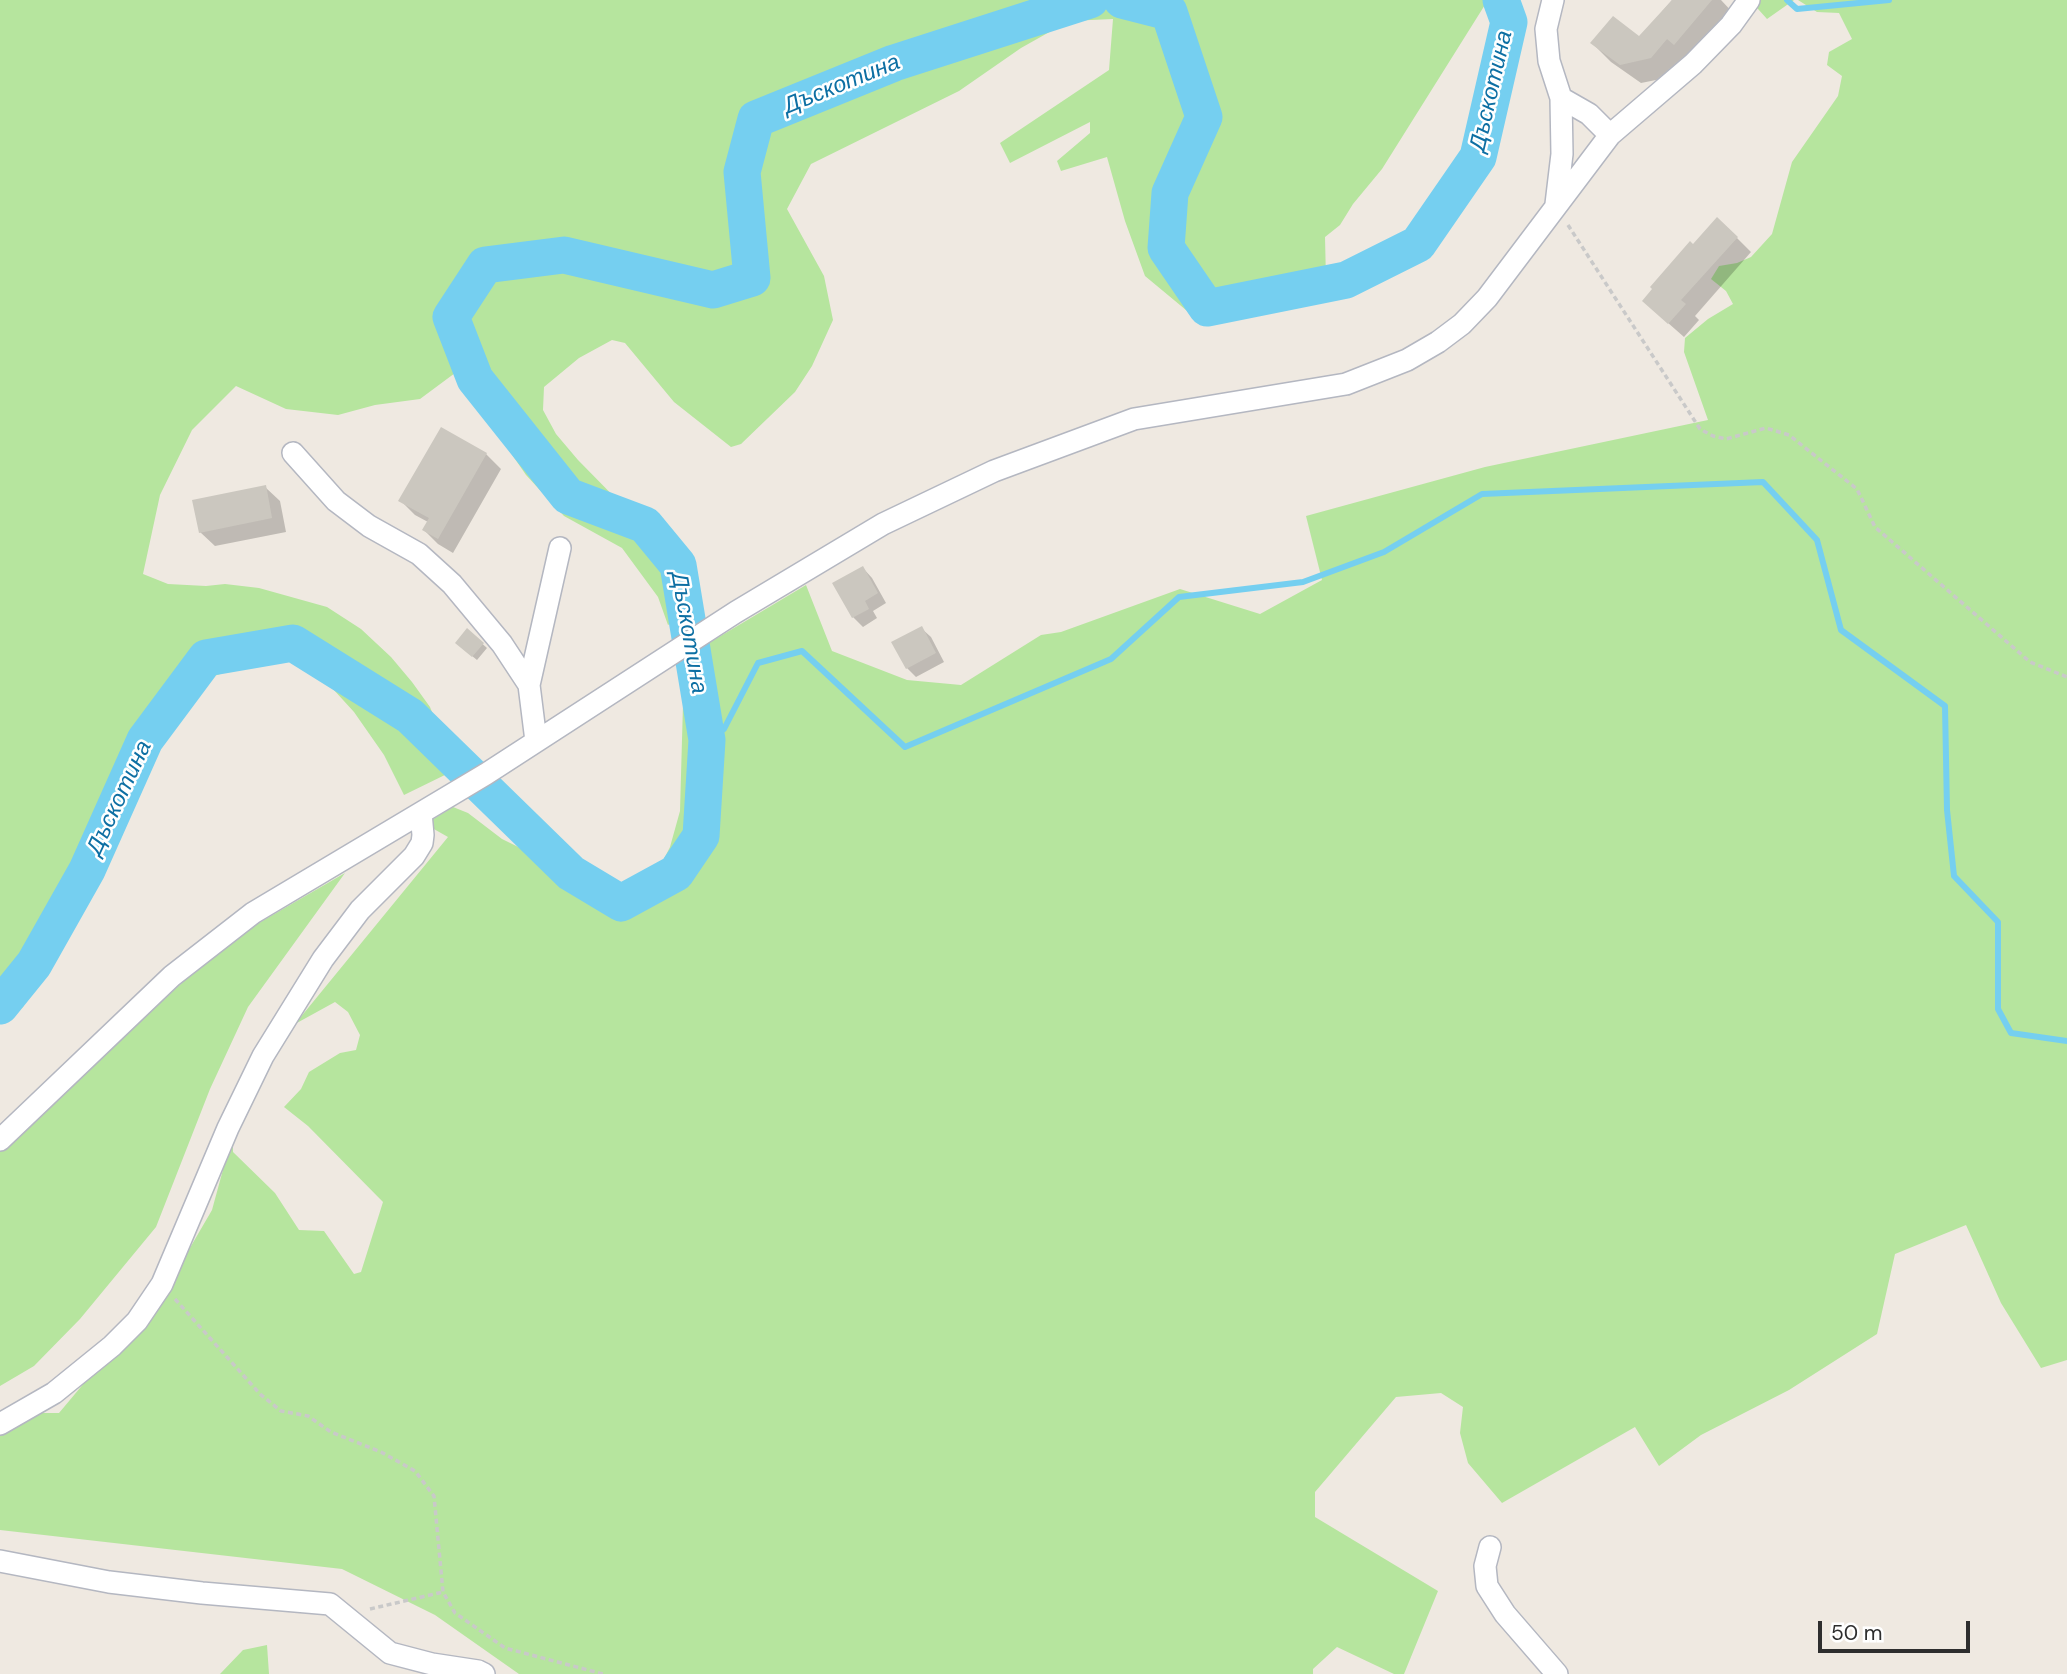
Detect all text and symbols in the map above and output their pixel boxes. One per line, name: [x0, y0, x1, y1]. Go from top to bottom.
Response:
water label: Дъскотина: [1465, 28, 1519, 154]
water label: Дъскотина: [780, 49, 904, 121]
water label: Дъскотина: [664, 570, 712, 696]
water label: Дъскотина: [81, 736, 159, 860]
scale bar: [1822, 1608, 1974, 1652]
text: 50 m: [1831, 1619, 1882, 1647]

